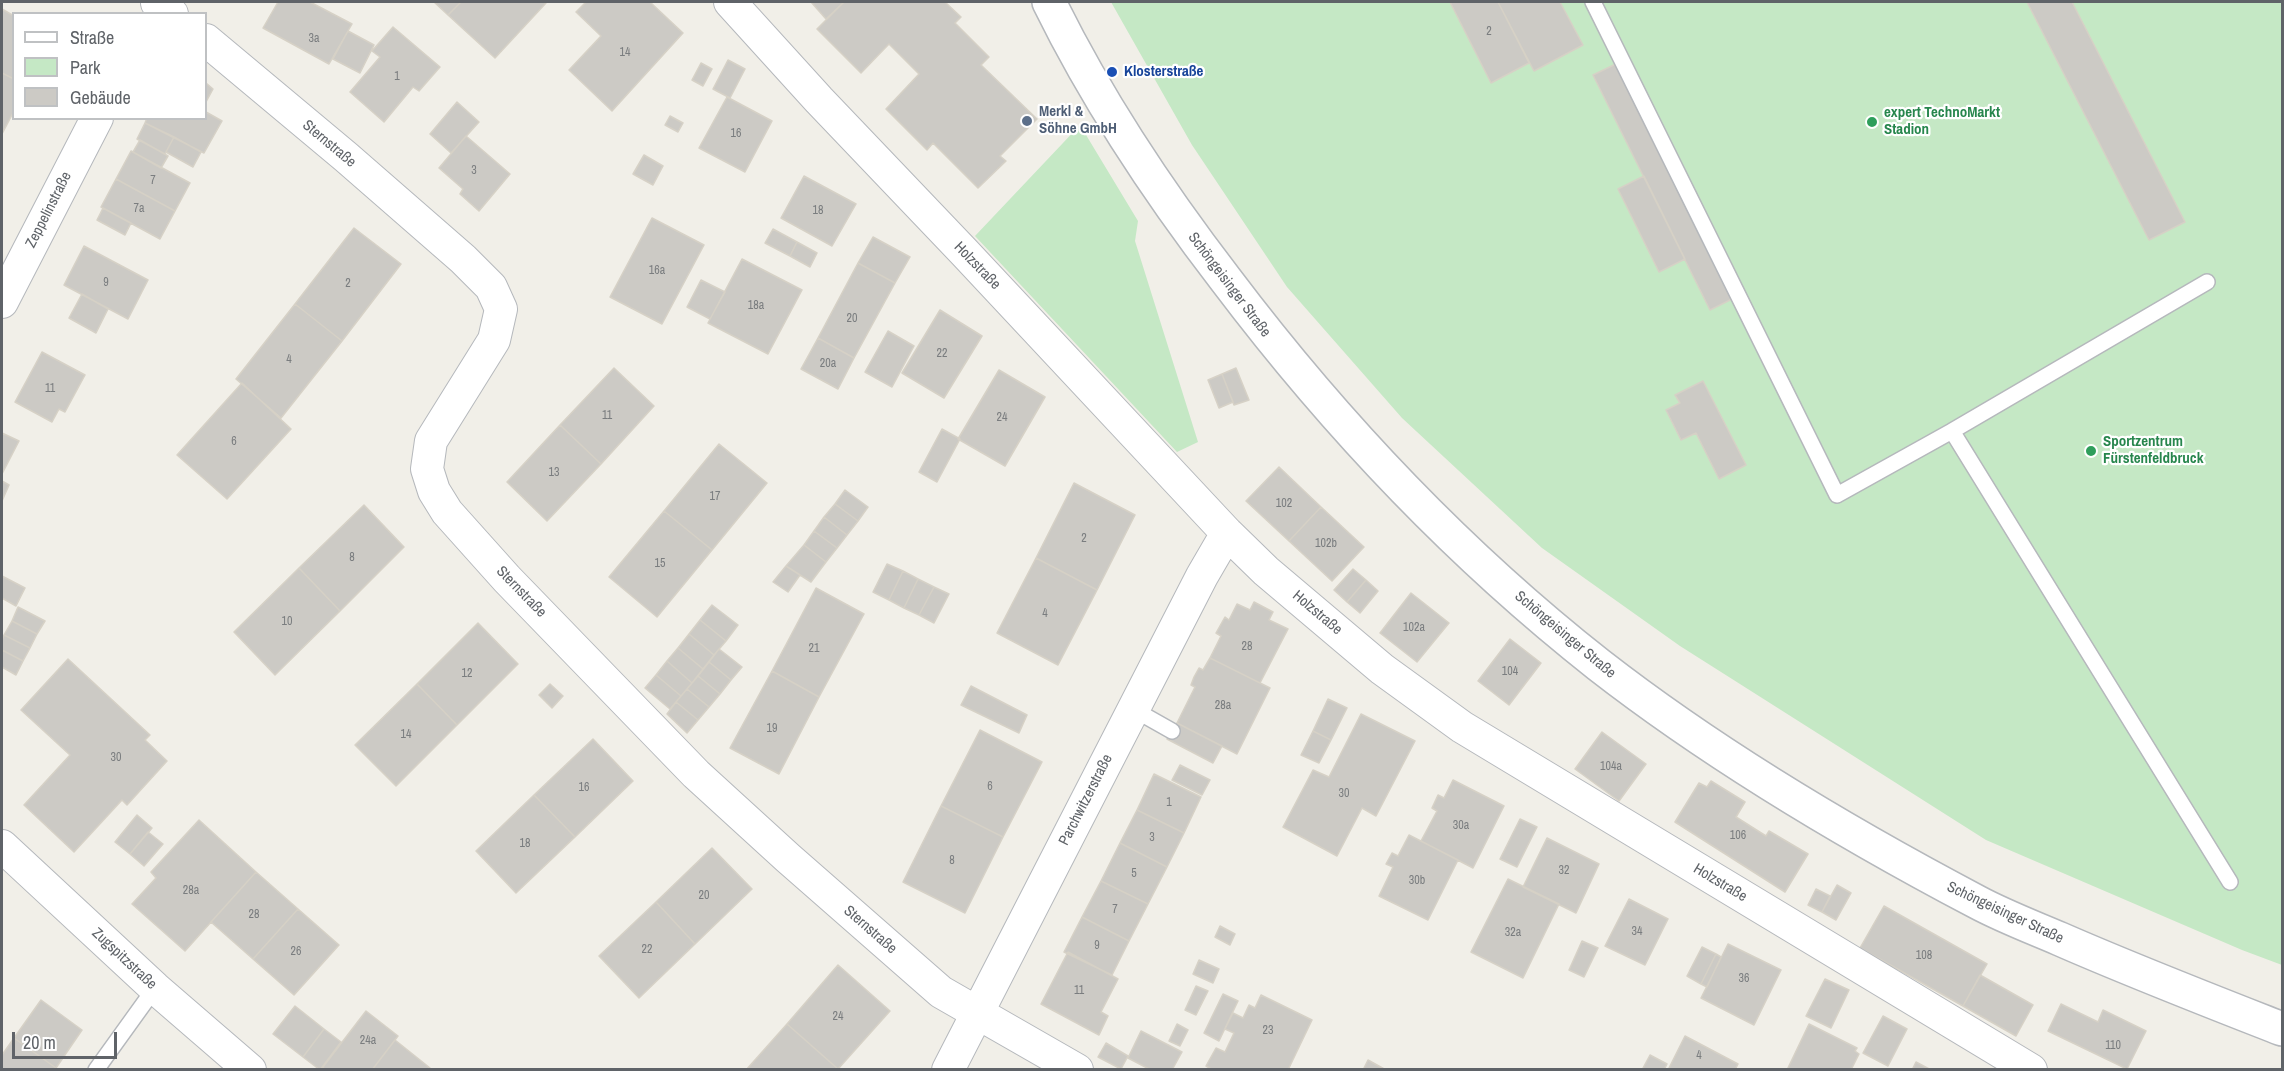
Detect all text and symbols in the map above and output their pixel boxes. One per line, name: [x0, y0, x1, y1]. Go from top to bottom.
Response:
legend: [12, 12, 207, 120]
text: Straße: [70, 25, 114, 50]
house number: 2: [1486, 25, 1492, 39]
house number: 3a: [309, 32, 319, 46]
house number: 14: [620, 46, 630, 60]
text: Park: [70, 55, 100, 80]
place label: Klosterstraße: [1124, 63, 1203, 81]
marker: Klosterstraße: [1105, 65, 1119, 79]
house number: 1: [394, 70, 400, 84]
text: Gebäude: [70, 85, 131, 110]
place label: Merkl & Söhne GmbH: [1039, 103, 1117, 138]
place label: expert TechnoMarkt Stadion: [1884, 104, 2000, 139]
marker: Merkl & Söhne GmbH: [1020, 114, 1034, 128]
marker: expert TechnoMarkt Stadion: [1865, 115, 1879, 129]
street label: Sternstraße: [299, 116, 359, 172]
house number: 16: [731, 127, 741, 141]
house number: 3: [471, 164, 477, 178]
street label: Zeppelinstraße: [22, 169, 76, 251]
house number: 7: [150, 174, 156, 188]
house number: 7a: [134, 202, 144, 216]
house number: 18: [813, 204, 823, 218]
street label: Schöngeisinger Straße: [1184, 229, 1274, 341]
street label: Holzstraße: [950, 238, 1004, 294]
house number: 16a: [649, 264, 665, 278]
house number: 9: [103, 276, 109, 290]
house number: 2: [345, 277, 351, 291]
house number: 18a: [748, 299, 764, 313]
house number: 20: [847, 312, 857, 326]
house number: 22: [937, 347, 947, 361]
house number: 4: [286, 353, 292, 367]
house number: 20a: [820, 357, 836, 371]
house number: 11: [45, 382, 55, 396]
house number: 11: [602, 409, 612, 423]
house number: 24: [997, 411, 1007, 425]
place label: Sportzentrum Fürstenfeldbruck: [2103, 433, 2203, 468]
house number: 6: [231, 435, 237, 449]
marker: Sportzentrum Fürstenfeldbruck: [2084, 444, 2098, 458]
house number: 13: [549, 466, 559, 480]
house number: 17: [710, 490, 720, 504]
house number: 102: [1276, 497, 1292, 511]
house number: 2: [1081, 532, 1087, 546]
house number: 102b: [1315, 537, 1337, 551]
house number: 8: [349, 551, 355, 565]
house number: 15: [655, 557, 665, 571]
street label: Sternstraße: [492, 563, 550, 621]
street label: Holzstraße: [1288, 587, 1346, 639]
street label: Schöngeisinger Straße: [1511, 587, 1619, 683]
house number: 4: [1042, 607, 1048, 621]
house number: 10: [282, 615, 292, 629]
house number: 102a: [1403, 621, 1425, 635]
house number: 28: [1242, 640, 1252, 654]
house number: 21: [809, 642, 819, 656]
house number: 104: [1502, 665, 1518, 679]
house number: 12: [462, 667, 472, 681]
house number: 28a: [1215, 699, 1231, 713]
house number: 19: [767, 722, 777, 736]
house number: 14: [401, 728, 411, 742]
house number: 30: [111, 751, 121, 765]
street label: Parchwitzerstraße: [1055, 751, 1117, 849]
house number: 104a: [1600, 760, 1622, 774]
house number: 6: [987, 780, 993, 794]
house number: 16: [579, 781, 589, 795]
house number: 30: [1339, 787, 1349, 801]
house number: 1: [1166, 796, 1172, 810]
house number: 30a: [1453, 819, 1469, 833]
house number: 106: [1730, 829, 1746, 843]
house number: 3: [1149, 831, 1155, 845]
house number: 18: [520, 837, 530, 851]
house number: 8: [949, 854, 955, 868]
street label: Holzstraße: [1690, 860, 1750, 906]
house number: 32: [1559, 864, 1569, 878]
house number: 5: [1131, 867, 1137, 881]
house number: 30b: [1409, 874, 1425, 888]
street label: Schöngeisinger Straße: [1944, 878, 2066, 948]
house number: 28a: [183, 884, 199, 898]
house number: 20: [699, 889, 709, 903]
street label: Sternstraße: [840, 902, 900, 958]
house number: 7: [1112, 903, 1118, 917]
house number: 28: [249, 908, 259, 922]
street label: Zugspitzstraße: [88, 924, 160, 994]
house number: 34: [1632, 925, 1642, 939]
house number: 32a: [1505, 926, 1521, 940]
house number: 9: [1094, 939, 1100, 953]
house number: 22: [642, 943, 652, 957]
house number: 26: [291, 945, 301, 959]
house number: 108: [1916, 949, 1932, 963]
house number: 36: [1739, 972, 1749, 986]
house number: 11: [1074, 984, 1084, 998]
house number: 24: [833, 1010, 843, 1024]
scale bar: [15, 1020, 120, 1058]
house number: 23: [1263, 1024, 1273, 1038]
text: 20 m: [23, 1030, 56, 1055]
house number: 24a: [360, 1034, 376, 1048]
house number: 110: [2105, 1039, 2121, 1053]
house number: 4: [1696, 1049, 1702, 1063]

